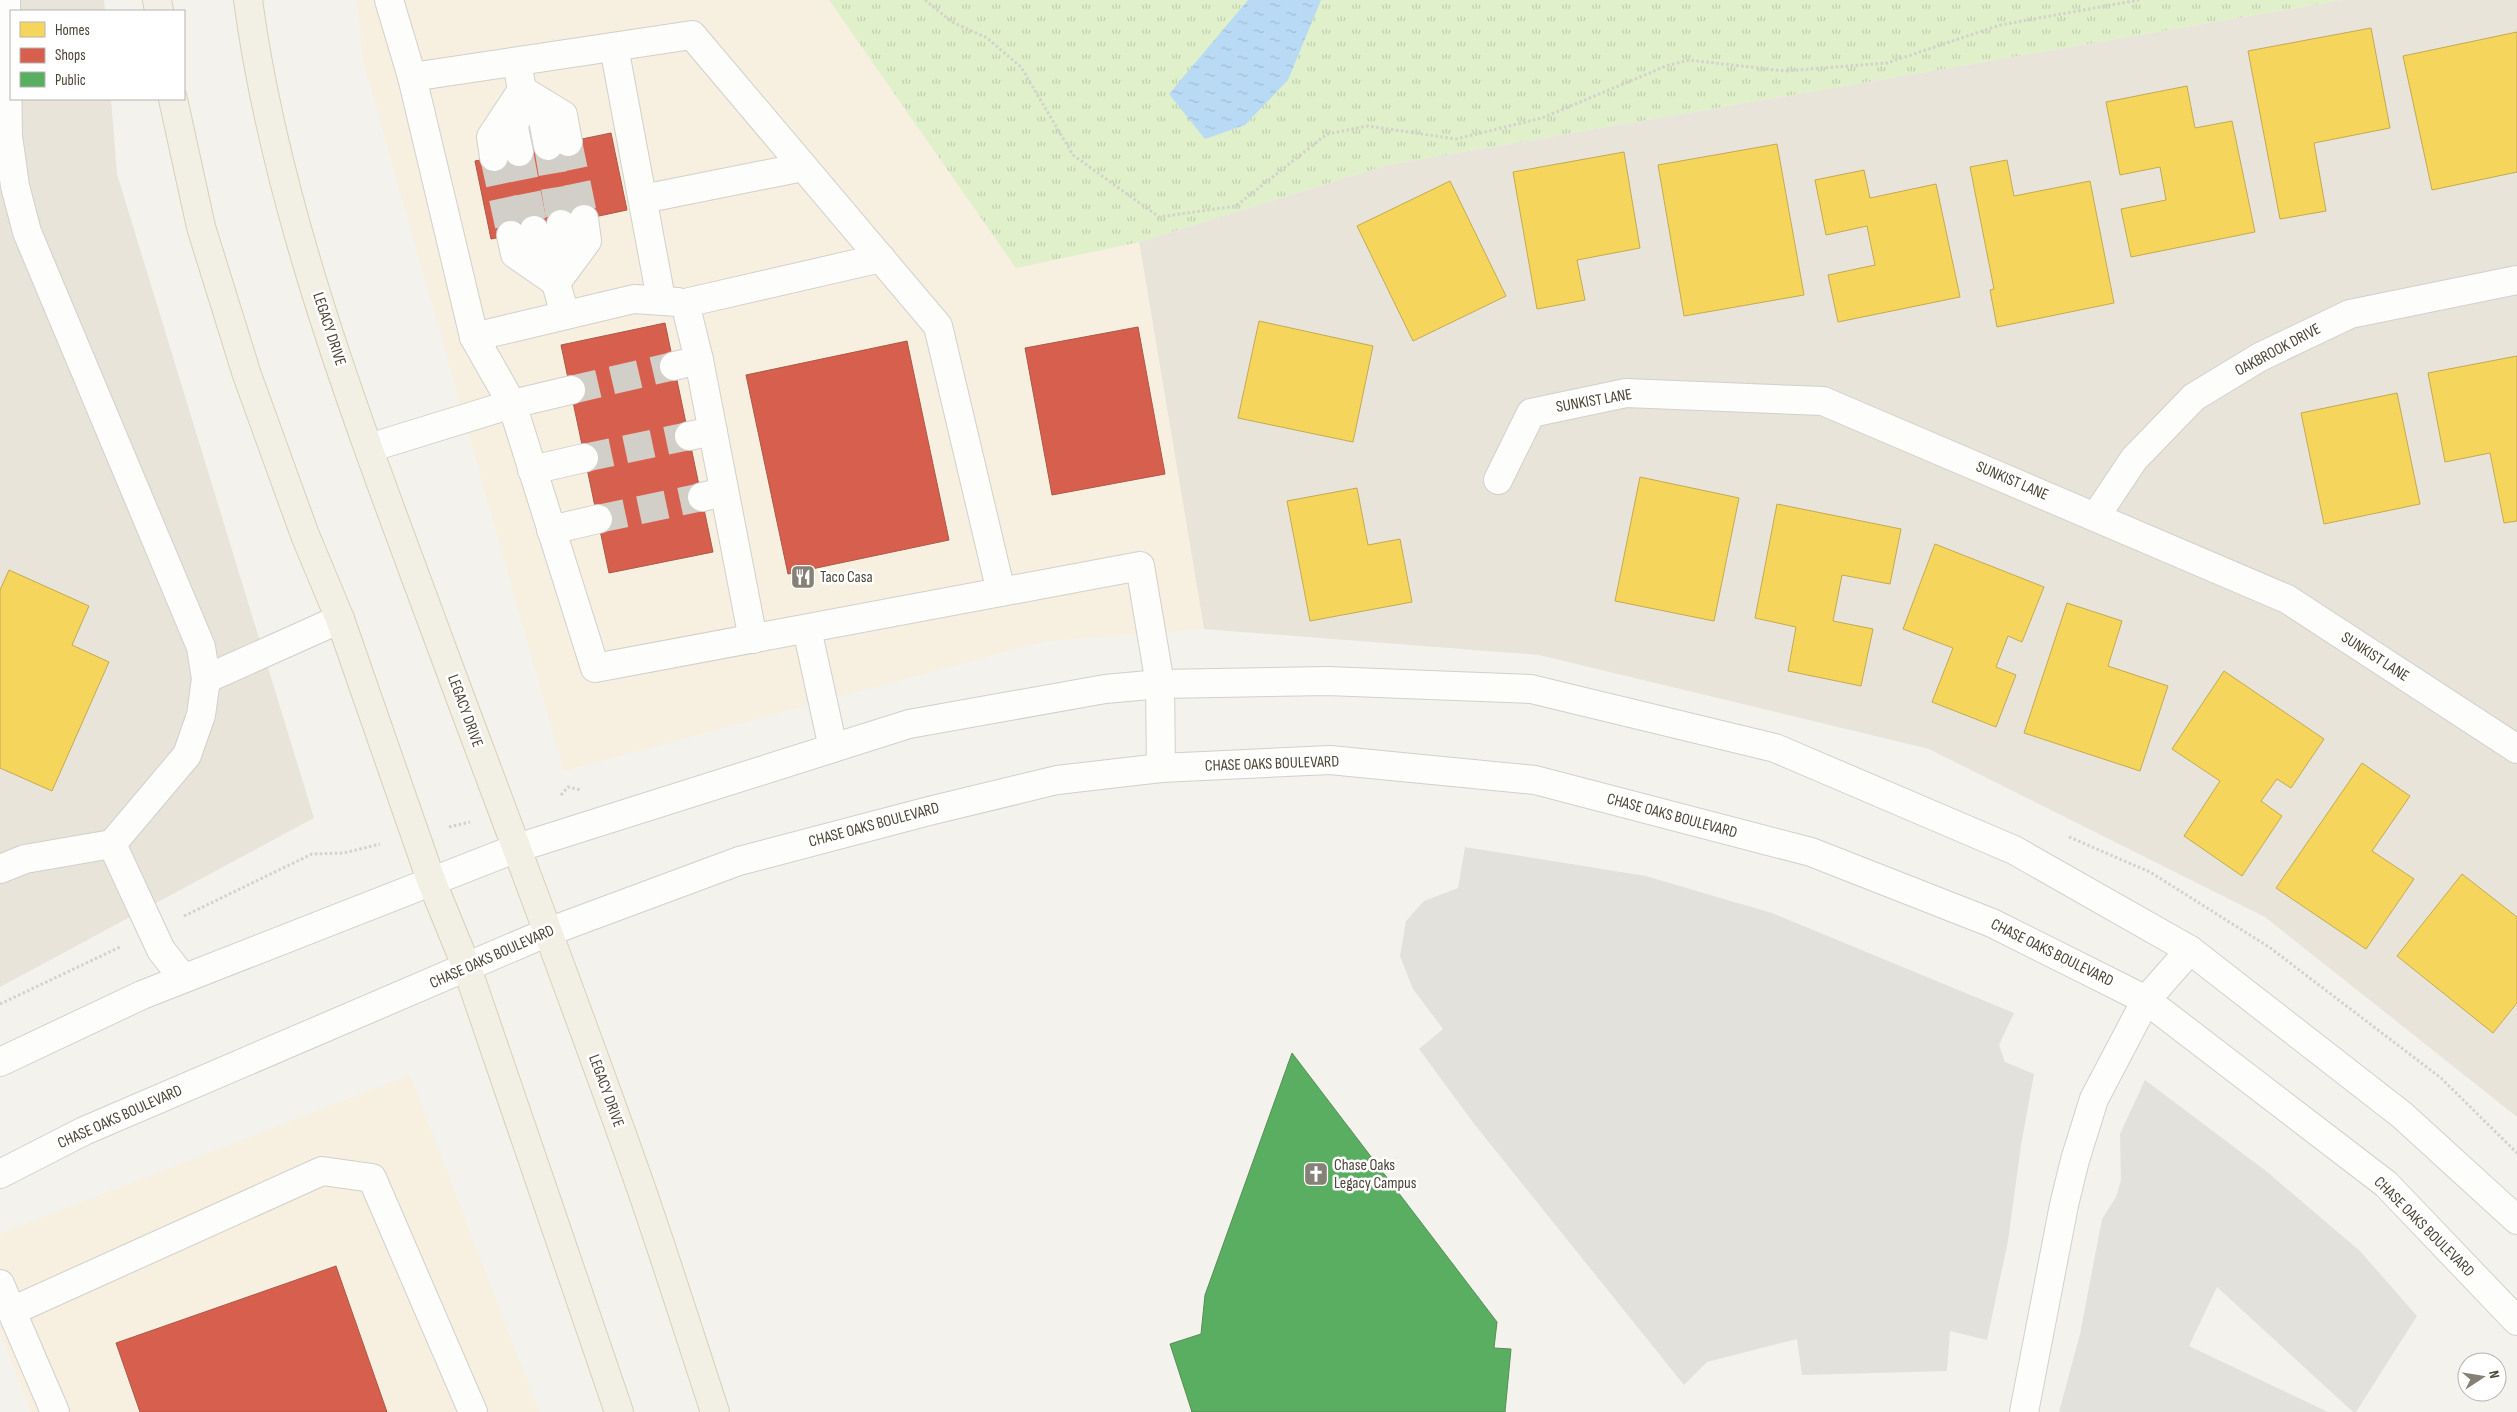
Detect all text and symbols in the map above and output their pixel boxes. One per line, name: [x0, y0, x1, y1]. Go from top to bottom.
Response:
legend: [10, 10, 185, 100]
text: Homes: [55, 21, 90, 40]
text: Shops: [55, 46, 86, 65]
text: Public: [55, 71, 86, 90]
street label: LEGACY DRIVE: [308, 290, 350, 368]
street label: OAKBROOK DRIVE: [2232, 320, 2324, 380]
street label: SUNKIST LANE: [1555, 385, 1633, 417]
street label: SUNKIST LANE: [1973, 457, 2051, 505]
restaurant icon: Taco Casa: [790, 564, 816, 590]
place label: Taco Casa: [820, 568, 873, 587]
street label: SUNKIST LANE: [2338, 628, 2412, 686]
street label: LEGACY DRIVE: [443, 672, 487, 750]
street label: CHASE OAKS BOULEVARD: [1205, 752, 1340, 776]
street label: CHASE OAKS BOULEVARD: [1605, 789, 1739, 843]
street label: CHASE OAKS BOULEVARD: [807, 798, 941, 852]
street label: CHASE OAKS BOULEVARD: [1987, 915, 2117, 991]
street label: CHASE OAKS BOULEVARD: [427, 921, 557, 993]
street label: LEGACY DRIVE: [584, 1052, 628, 1130]
street label: CHASE OAKS BOULEVARD: [55, 1081, 185, 1153]
place label: Chase Oaks Legacy Campus: [1334, 1156, 1417, 1193]
church icon: Chase Oaks Legacy Campus: [1303, 1161, 1329, 1187]
street label: CHASE OAKS BOULEVARD: [2370, 1173, 2478, 1281]
north arrow: [2457, 1352, 2507, 1402]
text: N: [2485, 1369, 2503, 1380]

